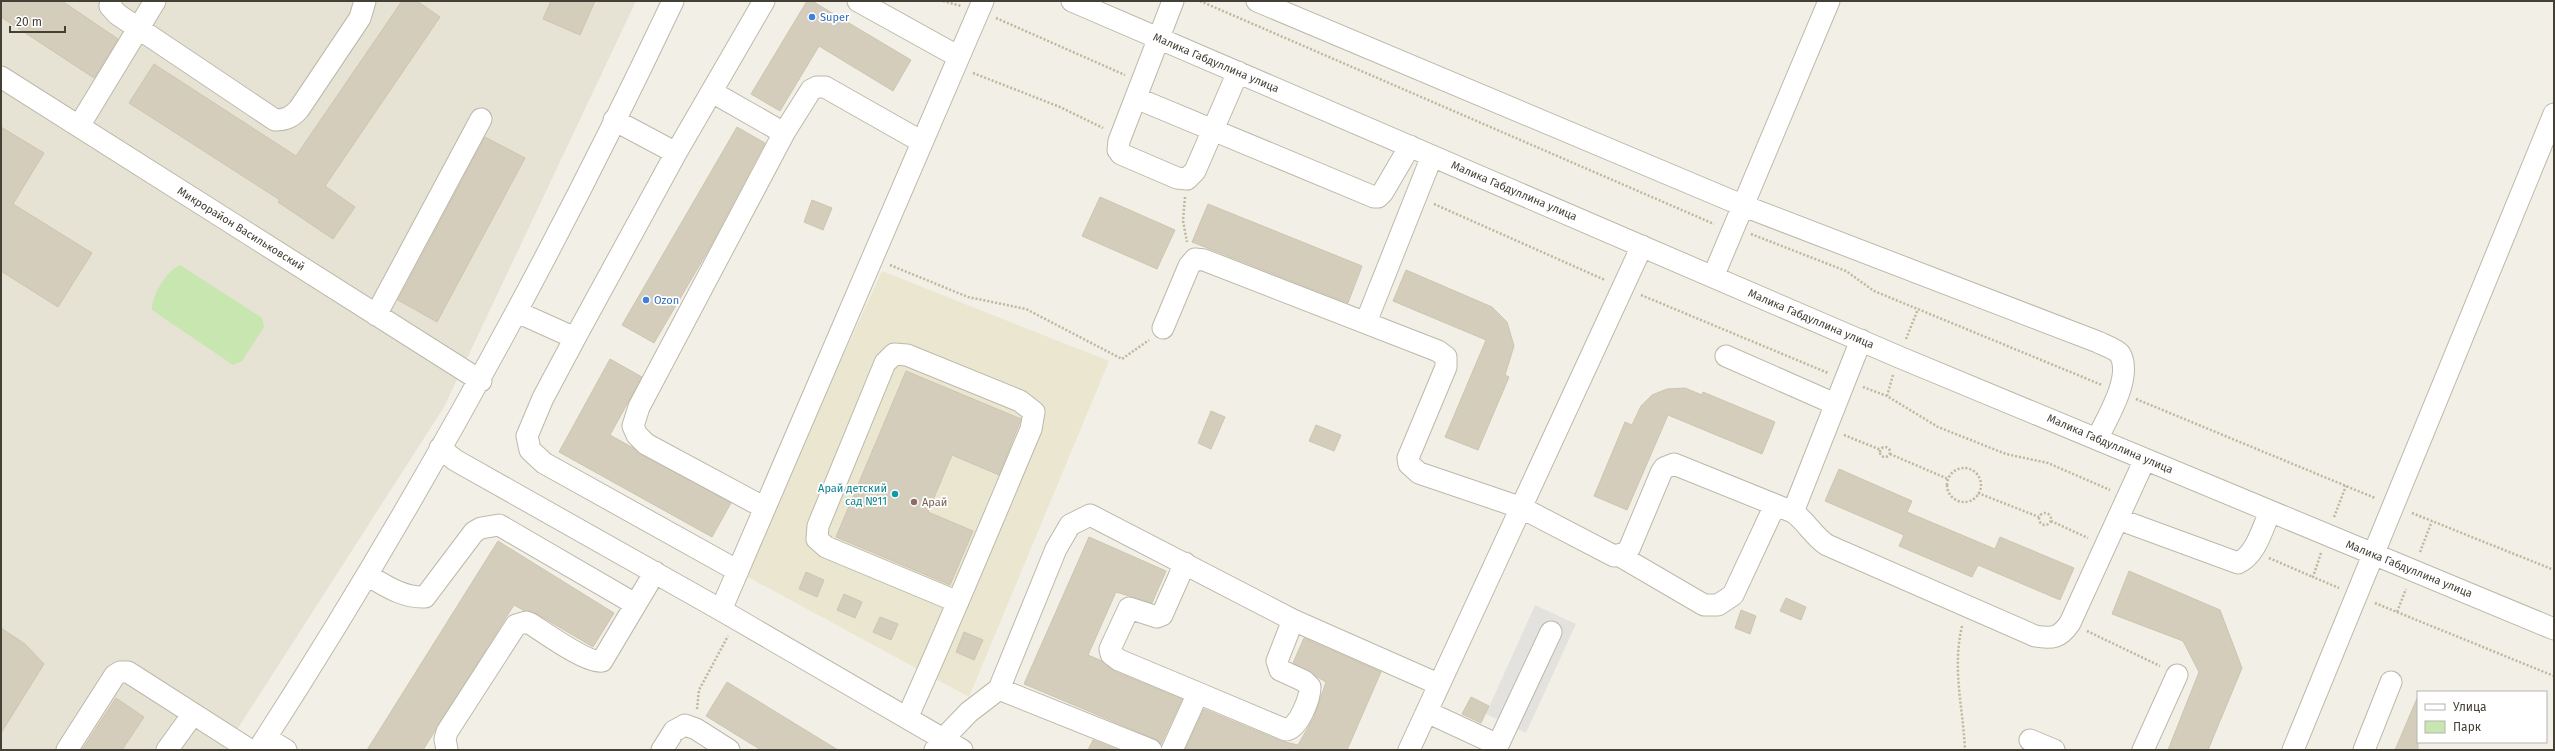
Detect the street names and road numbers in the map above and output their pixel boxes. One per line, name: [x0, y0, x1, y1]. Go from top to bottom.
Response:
street label: Малика Габдуллина улица: [1151, 31, 1281, 95]
street label: Малика Габдуллина улица: [1449, 159, 1579, 223]
street label: Микрорайон Васильковский: [175, 184, 307, 274]
street label: Малика Габдуллина улица: [1746, 287, 1876, 351]
street label: Малика Габдуллина улица: [2045, 412, 2175, 476]
street label: Малика Габдуллина улица: [2344, 538, 2474, 600]

